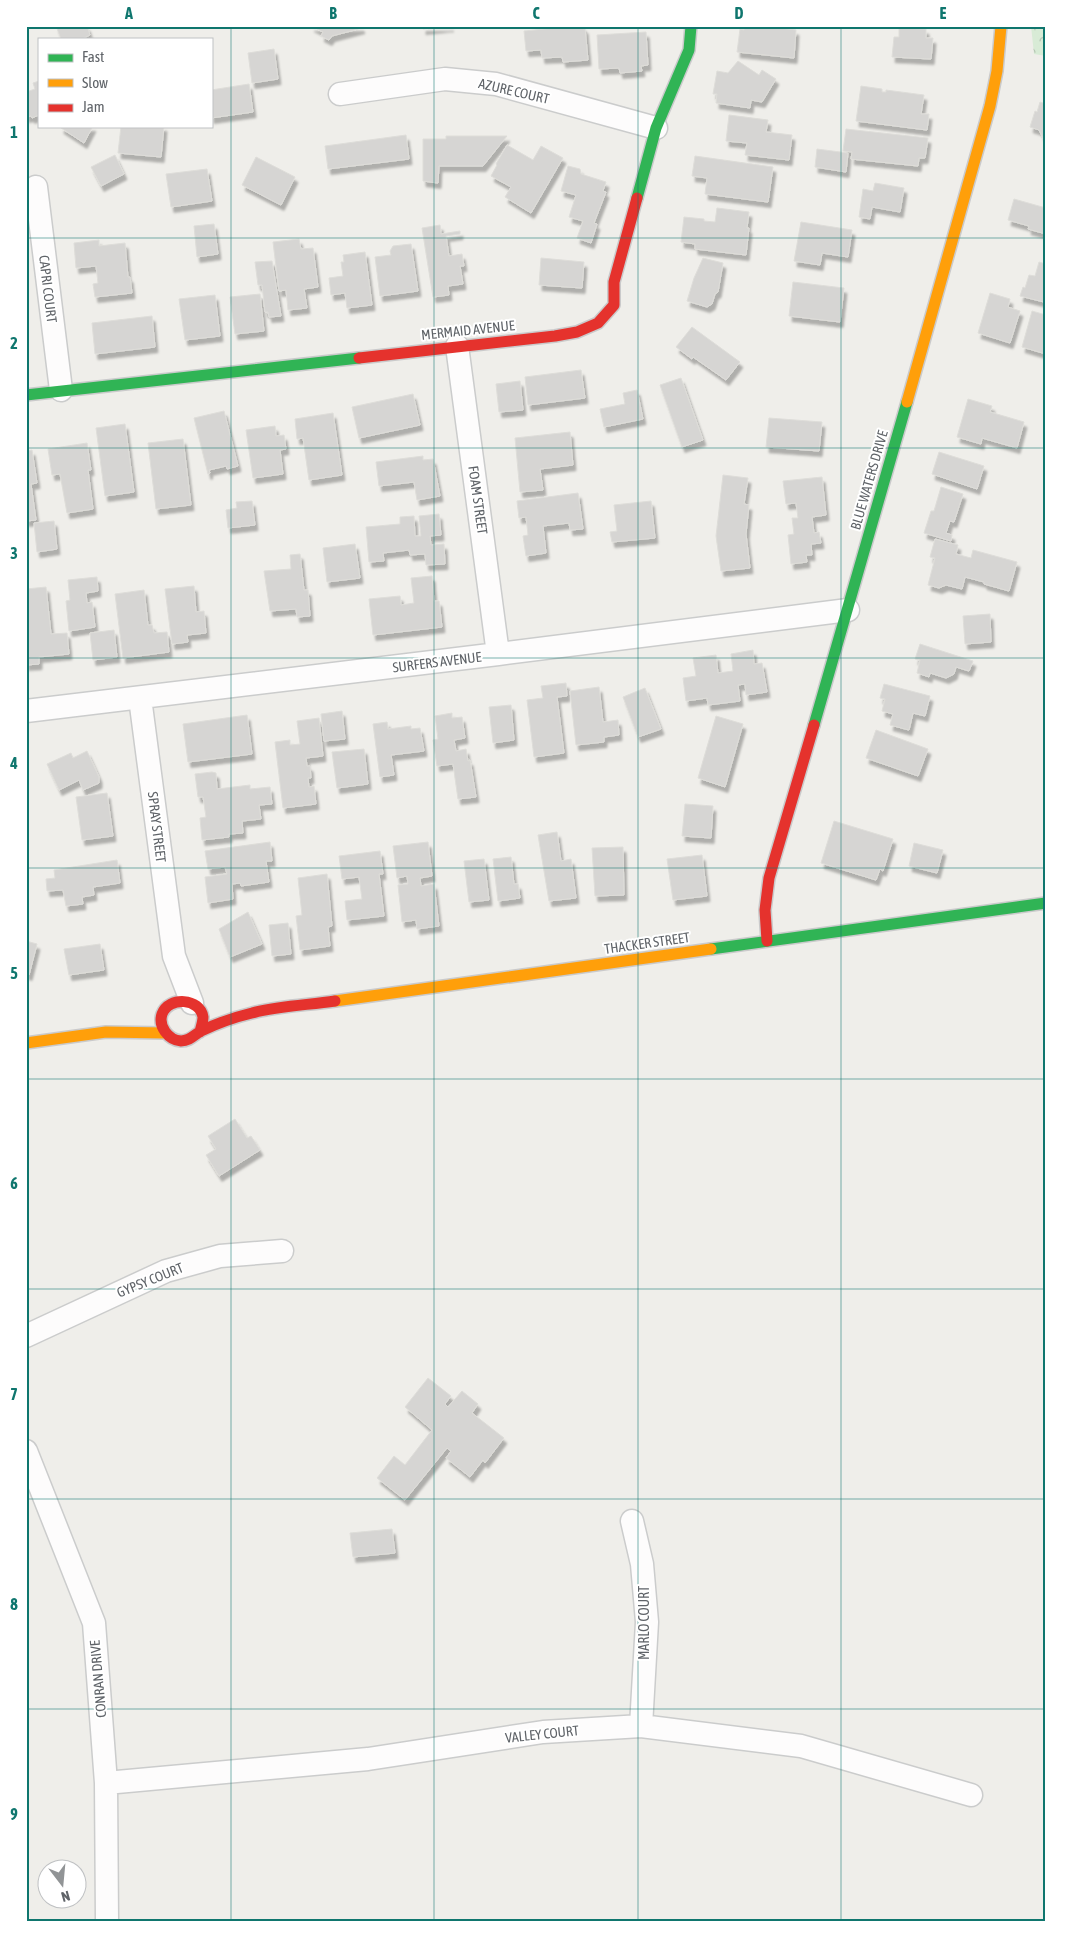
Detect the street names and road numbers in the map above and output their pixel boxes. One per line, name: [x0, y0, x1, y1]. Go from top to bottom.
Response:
street label: AZURE COURT: [477, 75, 551, 107]
street label: CAPRI COURT: [36, 254, 60, 324]
street label: MERMAID AVENUE: [421, 317, 516, 343]
street label: BLUE WATERS DRIVE: [847, 428, 891, 531]
street label: FOAM STREET: [465, 465, 491, 535]
street label: SURFERS AVENUE: [392, 649, 482, 675]
street label: SPRAY STREET: [145, 791, 169, 863]
street label: THACKER STREET: [603, 929, 691, 957]
street label: GYPSY COURT: [114, 1259, 186, 1301]
street label: MARLO COURT: [636, 1586, 652, 1660]
street label: CONRAN DRIVE: [87, 1640, 109, 1718]
street label: VALLEY COURT: [504, 1722, 580, 1746]

